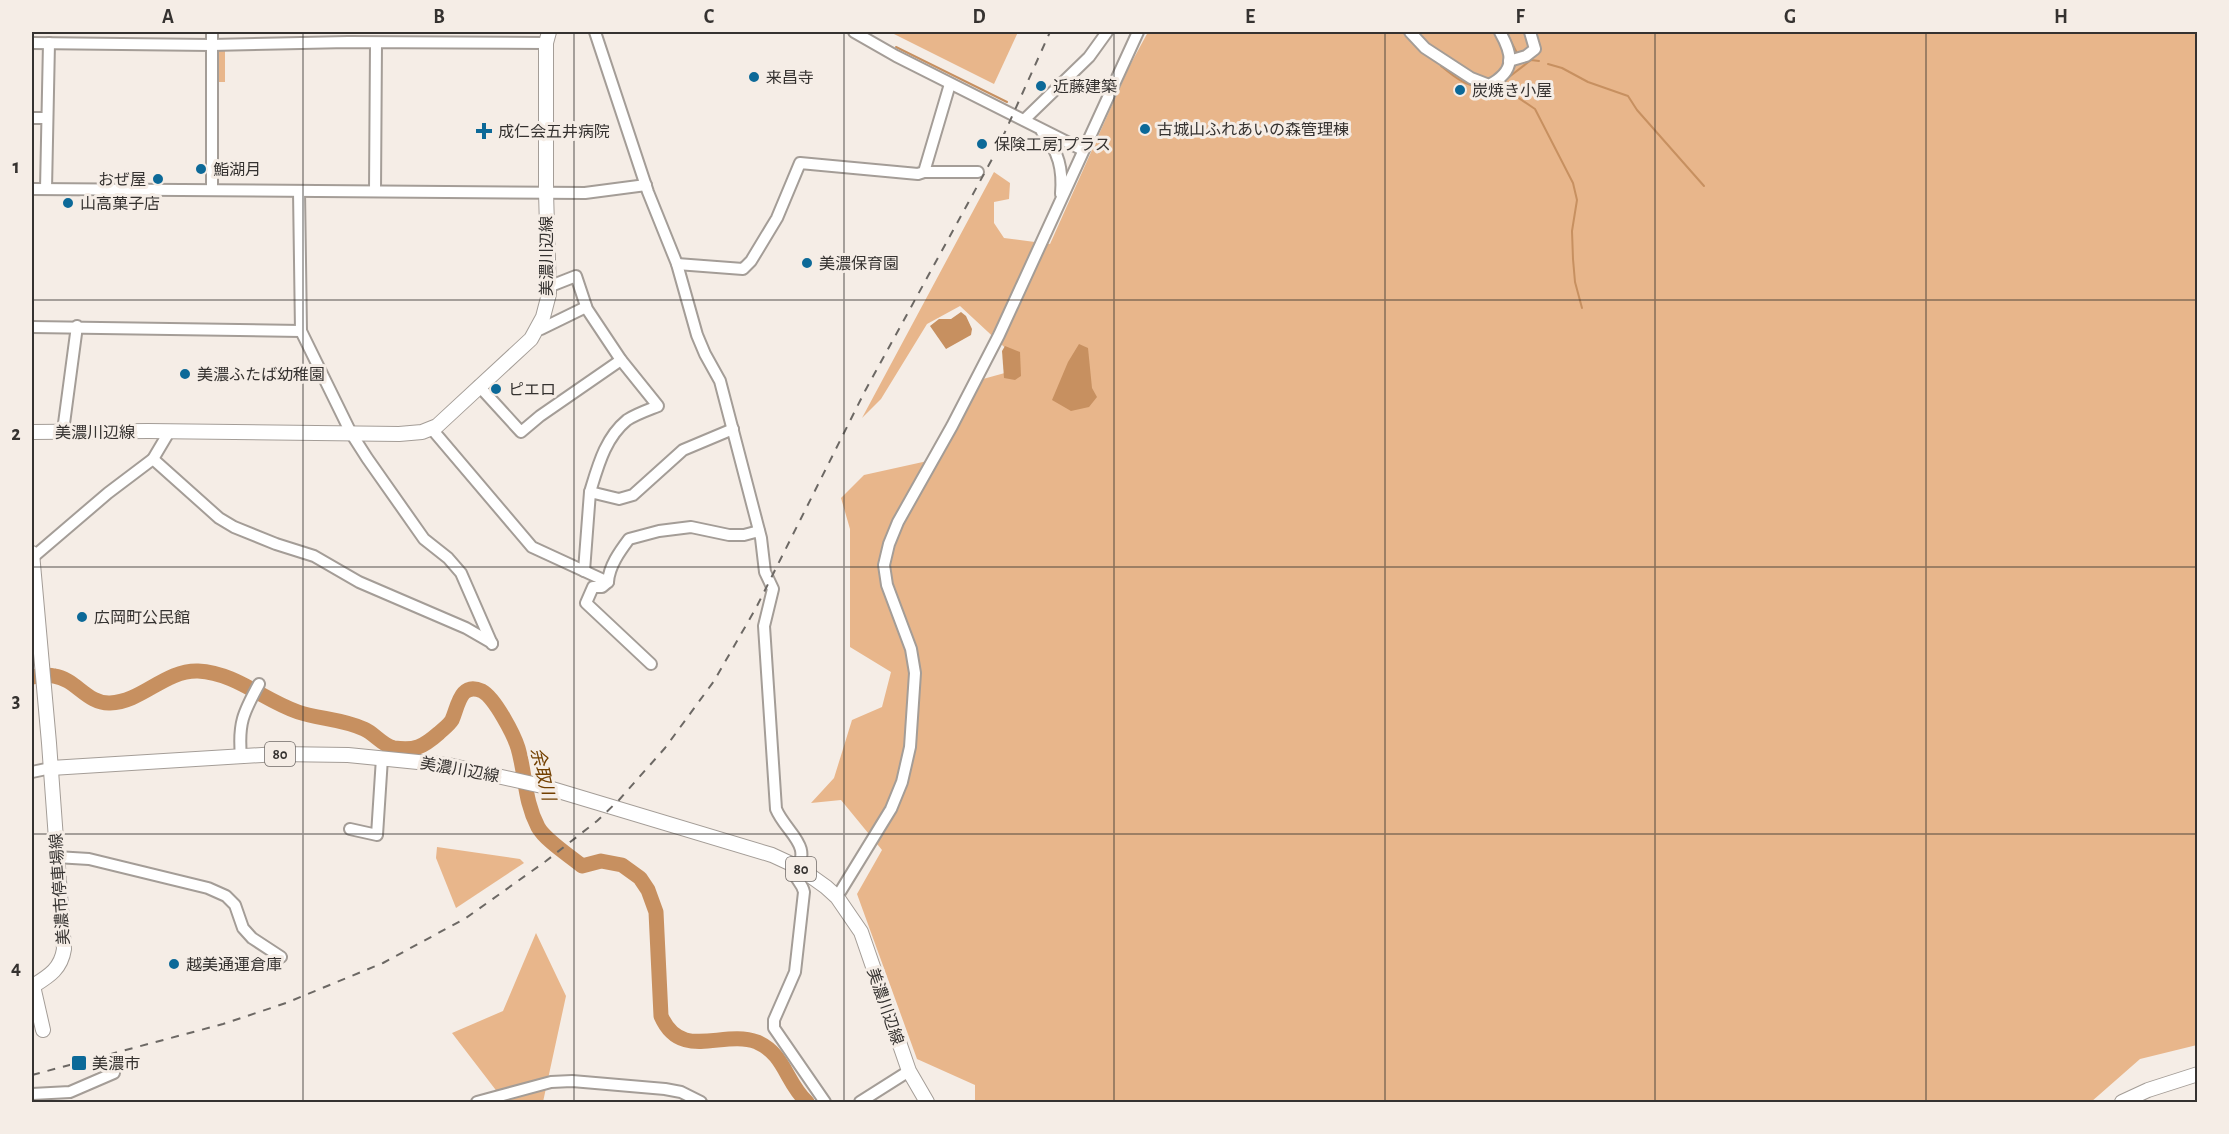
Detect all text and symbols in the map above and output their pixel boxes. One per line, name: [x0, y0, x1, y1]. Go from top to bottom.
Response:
text: A: [162, 7, 174, 27]
text: B: [433, 7, 445, 27]
text: C: [704, 7, 715, 27]
text: D: [972, 7, 986, 27]
text: E: [1245, 7, 1255, 27]
text: F: [1515, 7, 1525, 27]
text: G: [1784, 7, 1796, 27]
text: H: [2054, 7, 2068, 27]
marker: 来昌寺: [747, 70, 761, 84]
place label: 来昌寺: [766, 70, 814, 86]
place label: 近藤建築: [1053, 78, 1117, 95]
marker: 近藤建築: [1034, 79, 1048, 93]
marker: 炭焼き小屋: [1453, 83, 1467, 97]
place label: 炭焼き小屋: [1472, 83, 1552, 99]
place label: 古城山ふれあいの森管理棟: [1157, 121, 1349, 138]
marker: 成仁会五井病院: [475, 122, 493, 140]
marker: 古城山ふれあいの森管理棟: [1138, 122, 1152, 136]
place label: 成仁会五井病院: [498, 123, 610, 140]
place label: 保険工房Jプラス: [994, 136, 1111, 153]
marker: 保険工房Jプラス: [975, 137, 989, 151]
text: 1: [12, 157, 20, 177]
place label: 鮨湖月: [213, 161, 261, 178]
marker: 鮨湖月: [194, 162, 208, 176]
place label: おぜ屋: [98, 172, 146, 188]
marker: おぜ屋: [151, 172, 165, 186]
marker: 山高菓子店: [61, 196, 75, 210]
place label: 山高菓子店: [80, 196, 160, 212]
street label: 美濃川辺線: [538, 216, 555, 296]
place label: 美濃保育園: [819, 255, 899, 272]
marker: 美濃保育園: [800, 256, 814, 270]
place label: 美濃ふたば幼稚園: [197, 366, 325, 383]
marker: 美濃ふたば幼稚園: [178, 367, 192, 381]
marker: ピエロ: [489, 382, 503, 396]
place label: ピエロ: [508, 382, 556, 398]
text: 2: [11, 424, 21, 444]
street label: 美濃川辺線: [55, 424, 135, 441]
place label: 広岡町公民館: [94, 609, 190, 626]
marker: 広岡町公民館: [75, 610, 89, 624]
text: 3: [12, 691, 20, 711]
road number: 80: [265, 742, 295, 766]
water label: 余取川: [527, 745, 560, 805]
street label: 美濃川辺線: [419, 754, 501, 785]
street label: 美濃市停車場線: [47, 833, 72, 945]
road number: 80: [786, 857, 816, 881]
place label: 越美通運倉庫: [186, 956, 282, 973]
marker: 越美通運倉庫: [167, 957, 181, 971]
text: 4: [11, 958, 21, 978]
street label: 美濃川辺線: [864, 966, 907, 1047]
marker: 美濃市: [70, 1054, 88, 1072]
place label: 美濃市: [92, 1055, 140, 1072]

